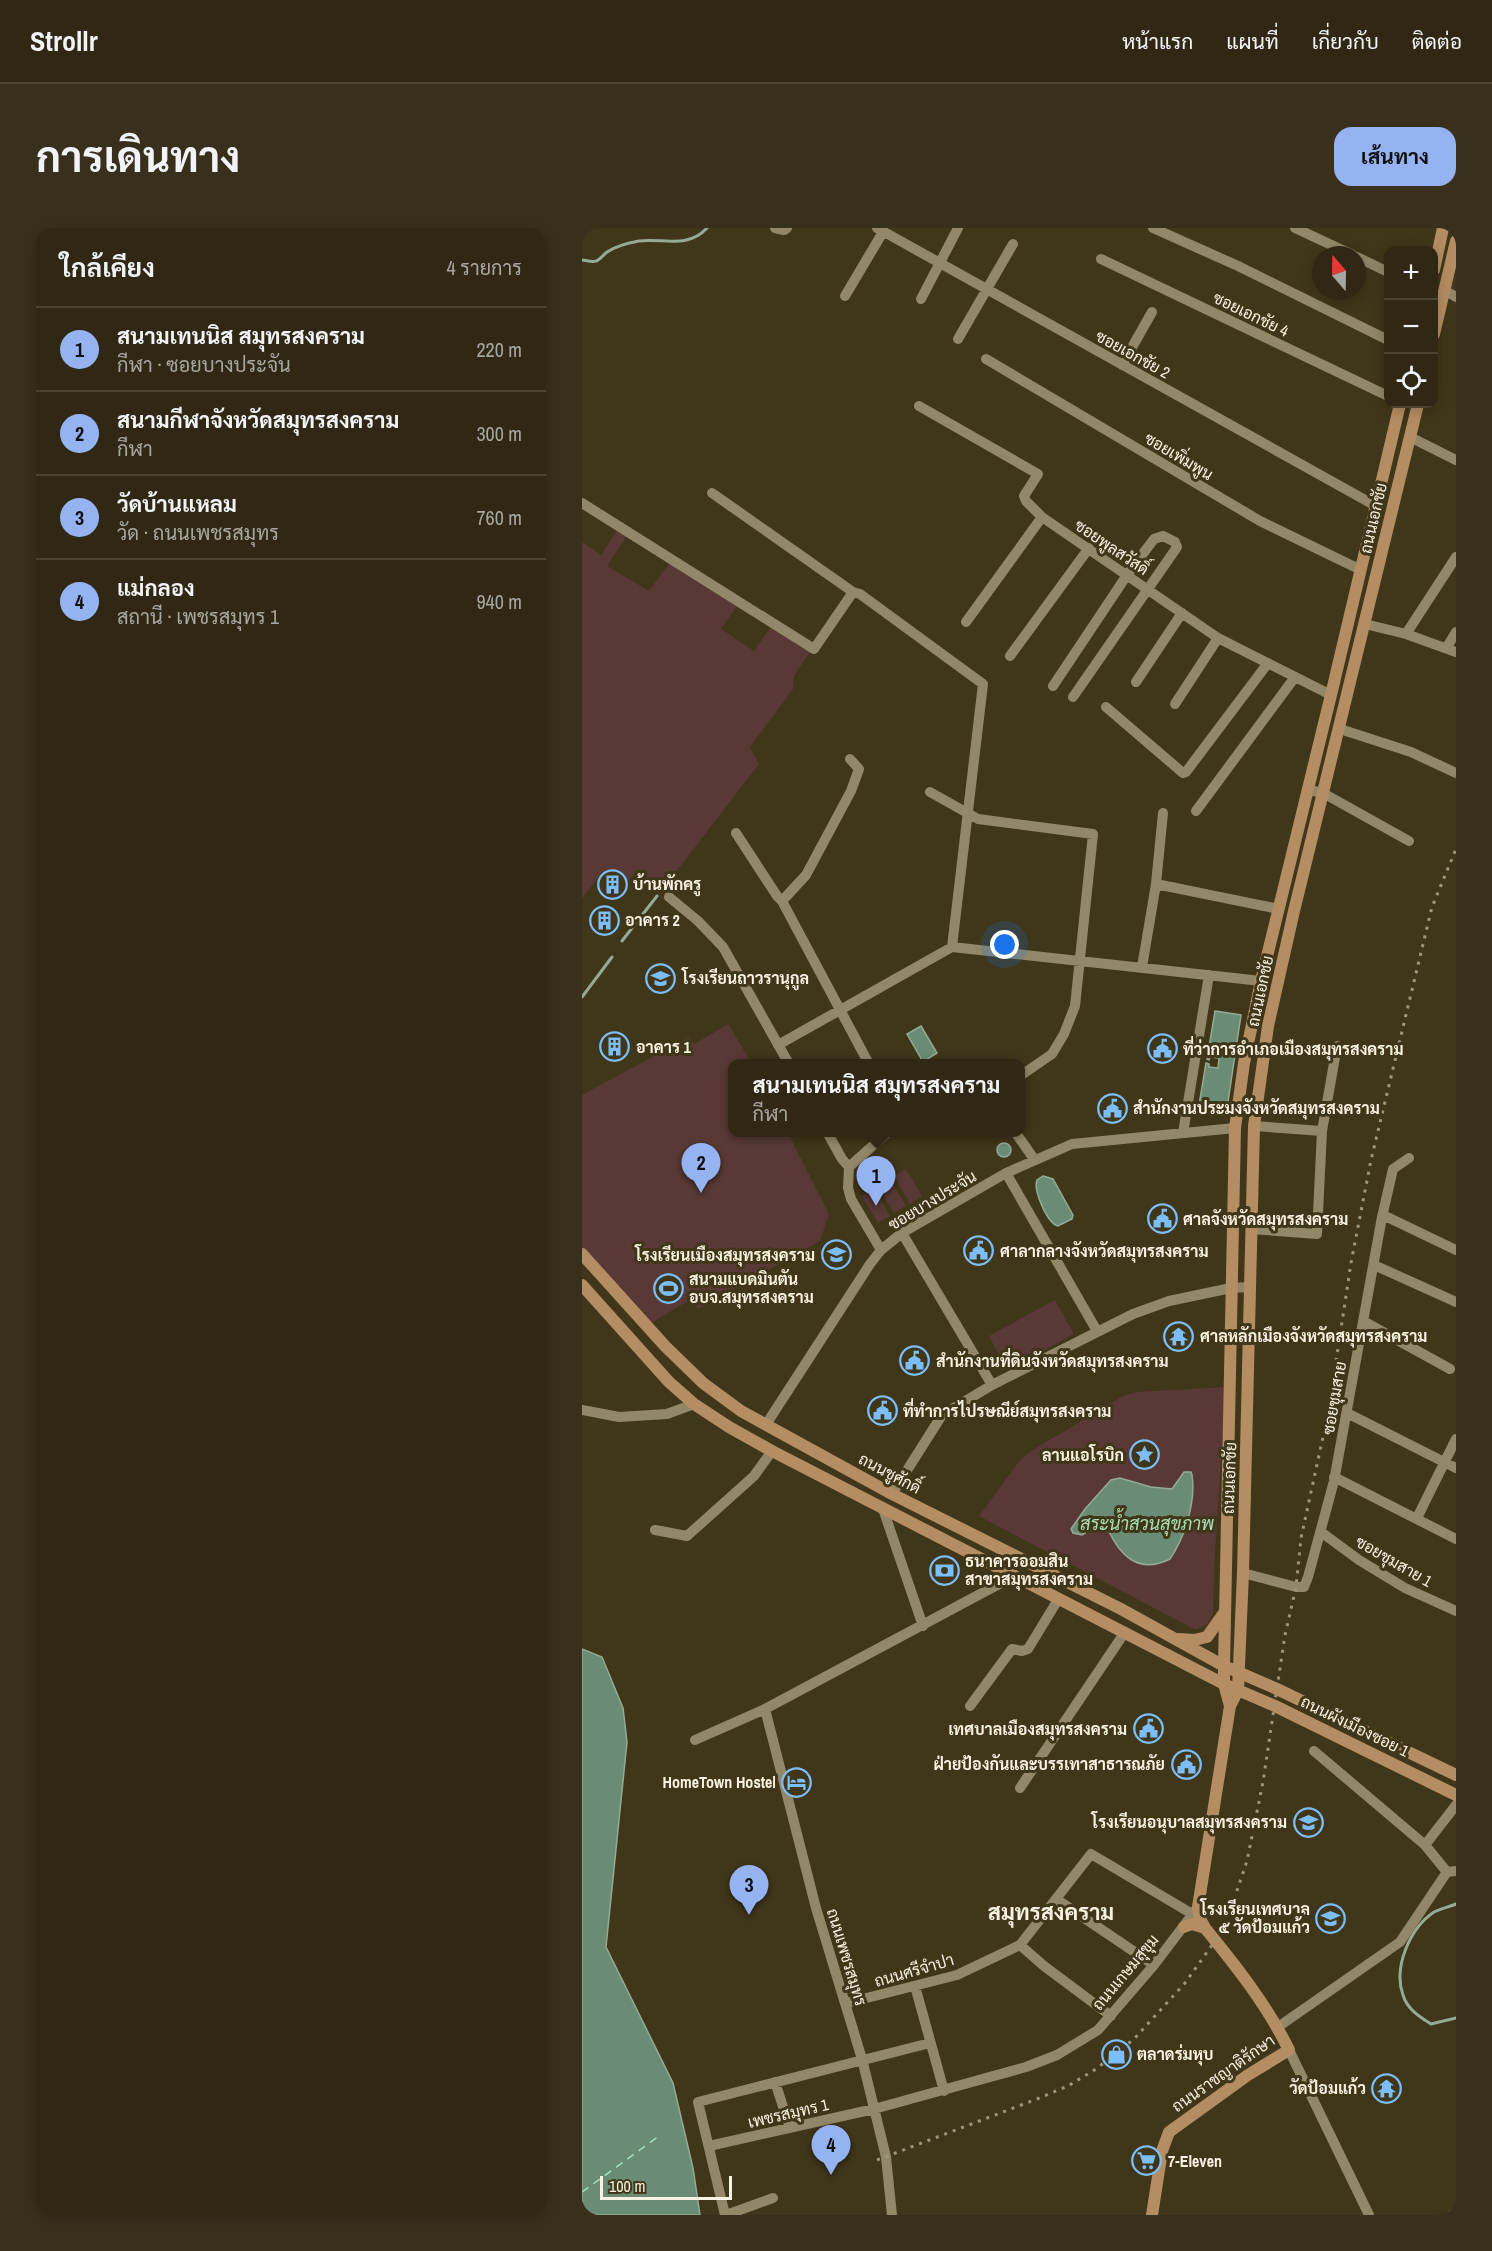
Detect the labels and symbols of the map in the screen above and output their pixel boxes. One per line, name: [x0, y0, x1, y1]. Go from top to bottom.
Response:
north arrow: [1312, 246, 1366, 300]
street label: ซอยเอกชัย 4: [1209, 286, 1293, 342]
street label: ซอยเอกชัย 2: [1092, 325, 1174, 383]
street label: ซอยเพิ่มพูน: [1140, 425, 1219, 486]
street label: ถนนเอกชัย: [1354, 480, 1392, 556]
street label: ซอยพูลสวัสดิ์: [1070, 511, 1155, 581]
building icon: บ้านพักครู: [596, 868, 628, 900]
place label: บ้านพักครู: [633, 873, 701, 897]
building icon: อาคาร 2: [588, 904, 620, 936]
place label: อาคาร 2: [625, 909, 680, 931]
your location: [990, 930, 1019, 959]
street label: ถนนเอกชัย: [1242, 953, 1278, 1029]
school or university icon: โรงเรียนถาวรานุกูล: [645, 962, 677, 994]
place label: โรงเรียนถาวรานุกูล: [681, 967, 809, 991]
building icon: อาคาร 1: [599, 1031, 631, 1063]
public building icon: ที่ว่าการอำเภอเมืองสมุทรสงคราม: [1146, 1033, 1178, 1065]
place label: ที่ว่าการอำเภอเมืองสมุทรสงคราม: [1183, 1035, 1404, 1061]
place label: อาคาร 1: [636, 1036, 692, 1058]
public building icon: สำนักงานประมงจังหวัดสมุทรสงคราม: [1096, 1092, 1128, 1124]
place label: สำนักงานประมงจังหวัดสมุทรสงคราม: [1133, 1097, 1380, 1120]
pin: 2: [682, 1144, 720, 1193]
pin: 1: [856, 1156, 896, 1206]
street label: ซอยบางประจัน: [884, 1165, 980, 1235]
public building icon: ศาลจังหวัดสมุทรสงคราม: [1146, 1203, 1178, 1235]
place label: ศาลจังหวัดสมุทรสงคราม: [1183, 1208, 1348, 1231]
public building icon: ศาลากลางจังหวัดสมุทรสงคราม: [963, 1235, 995, 1267]
school or university icon: โรงเรียนเมืองสมุทรสงคราม: [820, 1239, 852, 1271]
place label: ศาลากลางจังหวัดสมุทรสงคราม: [1000, 1240, 1208, 1263]
place label: โรงเรียนเมืองสมุทรสงคราม: [634, 1244, 815, 1267]
place label: สนามแบดมินตัน อบจ.สมุทรสงคราม: [689, 1268, 814, 1309]
sports icon: สนามแบดมินตัน อบจ.สมุทรสงคราม: [652, 1272, 684, 1304]
temple icon: ศาลหลักเมืองจังหวัดสมุทรสงคราม: [1163, 1320, 1195, 1352]
place label: ศาลหลักเมืองจังหวัดสมุทรสงคราม: [1200, 1325, 1427, 1348]
public building icon: สำนักงานที่ดินจังหวัดสมุทรสงคราม: [899, 1345, 931, 1377]
place label: สำนักงานที่ดินจังหวัดสมุทรสงคราม: [936, 1347, 1169, 1373]
street label: ซอยชุมสาย: [1317, 1360, 1352, 1437]
public building icon: ที่ทำการไปรษณีย์สมุทรสงคราม: [866, 1395, 898, 1427]
place label: ที่ทำการไปรษณีย์สมุทรสงคราม: [903, 1397, 1111, 1423]
place icon: ลานแอโรบิก: [1129, 1439, 1161, 1471]
street label: ถนนเอกชัย: [1217, 1442, 1241, 1514]
place label: ลานแอโรบิก: [1042, 1444, 1124, 1466]
street label: ถนนชูศักดิ์: [854, 1445, 927, 1499]
water label: สระน้ำสวนสุขภาพ: [1080, 1508, 1214, 1536]
street label: ซอยชุมสาย 1: [1351, 1530, 1437, 1593]
place label: ธนาคารออมสิน สาขาสมุทรสงคราม: [965, 1550, 1093, 1591]
bank icon: ธนาคารออมสิน สาขาสมุทรสงคราม: [928, 1554, 960, 1586]
street label: ถนนผังเมืองซอย 1: [1297, 1690, 1413, 1762]
public building icon: เทศบาลเมืองสมุทรสงคราม: [1132, 1713, 1164, 1745]
place label: เทศบาลเมืองสมุทรสงคราม: [948, 1718, 1127, 1741]
public building icon: ฝ่ายป้องกันและบรรเทาสาธารณภัย: [1170, 1748, 1202, 1780]
place label: ฝ่ายป้องกันและบรรเทาสาธารณภัย: [933, 1753, 1165, 1775]
hotel icon: HomeTown Hostel: [781, 1766, 813, 1798]
place label: HomeTown Hostel: [663, 1771, 776, 1793]
school or university icon: โรงเรียนอนุบาลสมุทรสงคราม: [1292, 1806, 1324, 1838]
place label: โรงเรียนอนุบาลสมุทรสงคราม: [1091, 1811, 1287, 1834]
pin: 3: [730, 1866, 768, 1915]
district label: สมุทรสงคราม: [988, 1897, 1114, 1928]
place label: โรงเรียนเทศบาล ๕ วัดป้อมแก้ว: [1200, 1898, 1310, 1938]
school or university icon: โรงเรียนเทศบาล ๕ วัดป้อมแก้ว: [1315, 1902, 1347, 1934]
street label: ถนนเพชรสมุทร: [821, 1906, 872, 2009]
street label: ถนนเกษมสุขุม: [1087, 1929, 1164, 2015]
street label: ถนนศรีจำปา: [872, 1948, 956, 1992]
street label: ถนนราชญาติรักษา: [1167, 2029, 1279, 2117]
shop icon: ตลาดร่มหุบ: [1100, 2038, 1132, 2070]
place label: ตลาดร่มหุบ: [1137, 2043, 1213, 2066]
temple icon: วัดป้อมแก้ว: [1371, 2072, 1403, 2104]
place label: วัดป้อมแก้ว: [1289, 2077, 1366, 2099]
street label: เพชรสมุทร 1: [745, 2093, 831, 2134]
pin: 4: [812, 2126, 850, 2175]
supermarket icon: 7-Eleven: [1131, 2145, 1163, 2177]
place label: 7-Eleven: [1168, 2150, 1222, 2172]
scale bar: [600, 2173, 732, 2200]

